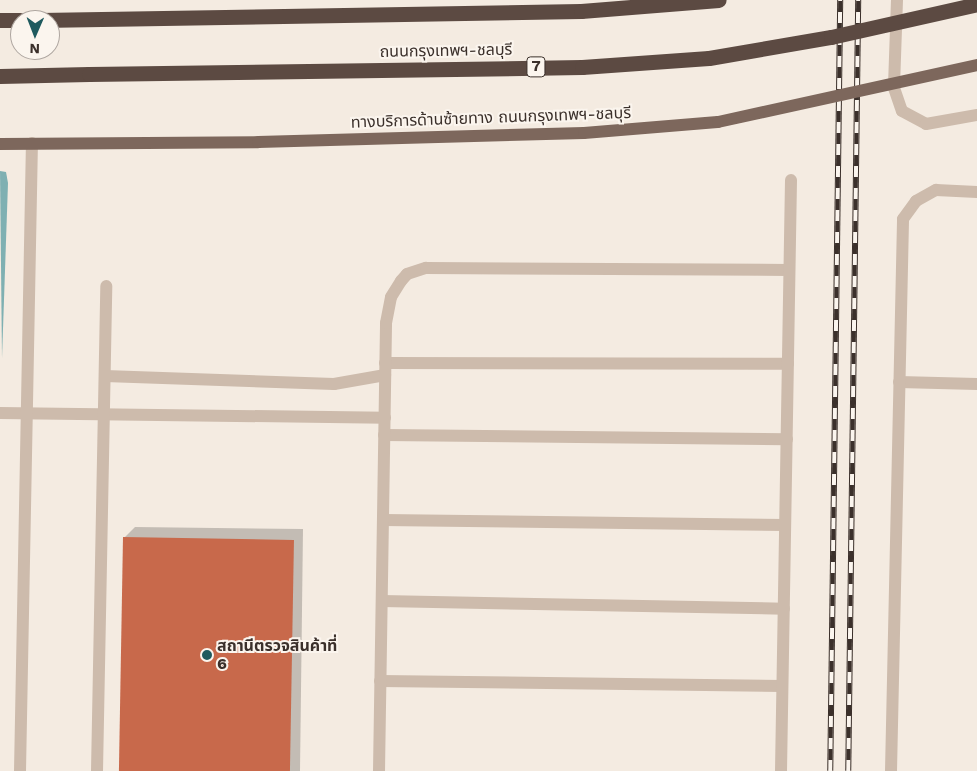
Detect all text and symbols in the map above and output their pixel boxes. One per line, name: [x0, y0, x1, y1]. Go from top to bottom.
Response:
north arrow: [10, 10, 60, 60]
street label: ถนนกรุงเทพฯ-ชลบุรี: [379, 40, 513, 62]
text: N: [29, 41, 40, 57]
road number: 7: [526, 54, 546, 80]
street label: ทางบริการด้านซ้ายทาง ถนนกรุงเทพฯ-ชลบุรี: [351, 104, 631, 132]
place label: สถานีตรวจสินค้าที่ 6: [217, 636, 337, 674]
marker: สถานีตรวจสินค้าที่ 6: [201, 649, 213, 661]

